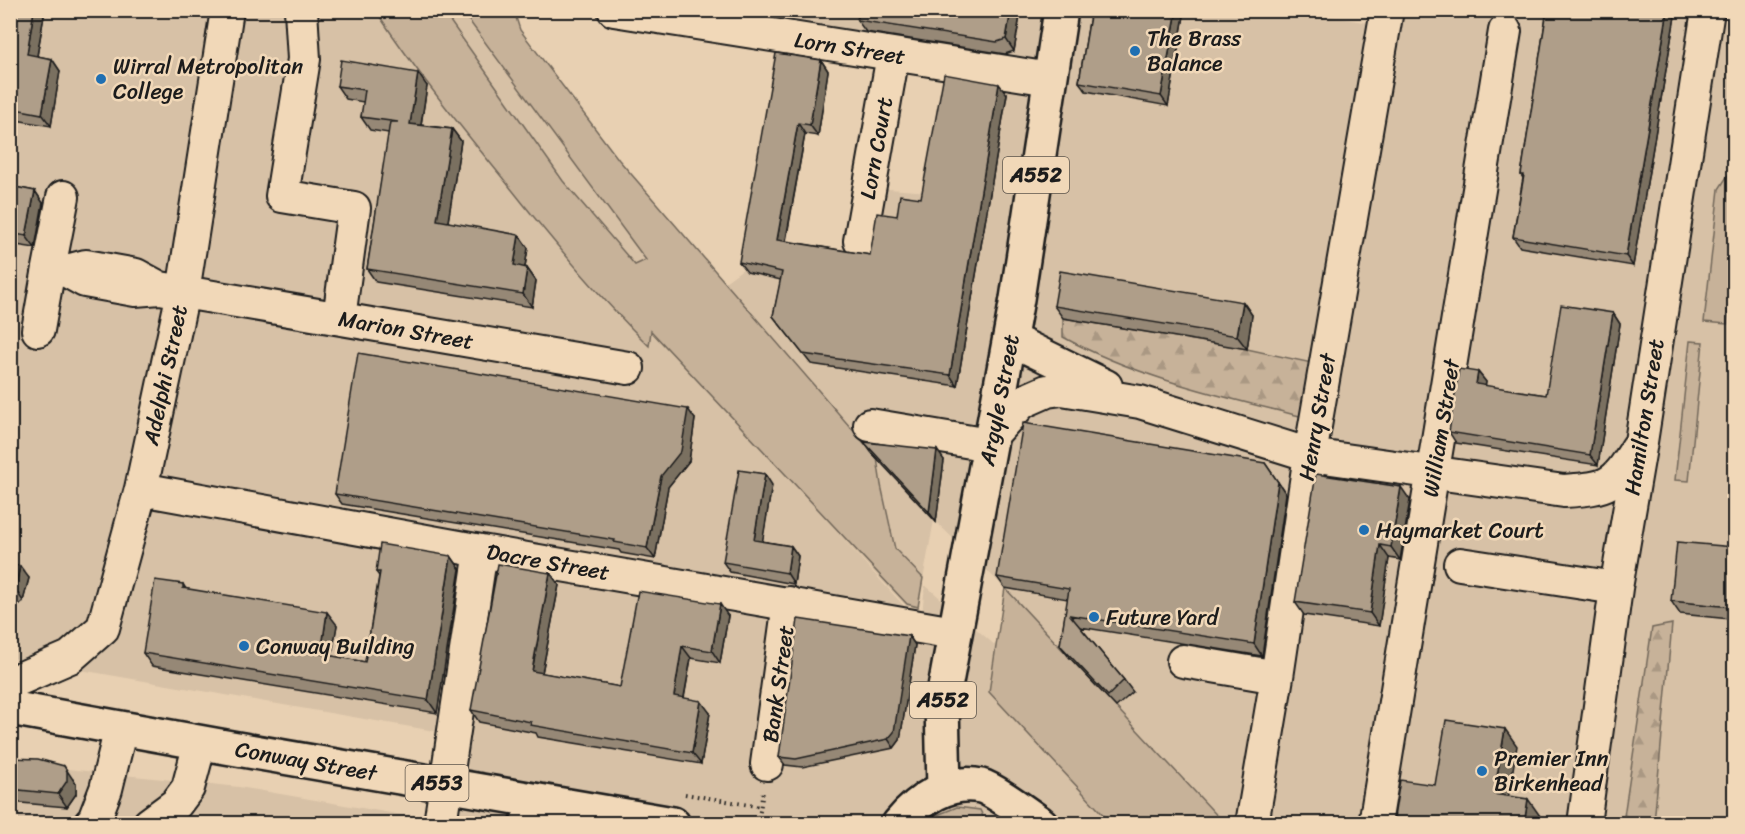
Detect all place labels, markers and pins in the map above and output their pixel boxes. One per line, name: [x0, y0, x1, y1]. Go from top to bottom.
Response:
place label: The Brass Balance: [1147, 19, 1242, 83]
marker: The Brass Balance: [1128, 44, 1142, 58]
place label: Wirral Metropolitan College: [113, 47, 303, 111]
marker: Wirral Metropolitan College: [94, 72, 108, 86]
place label: Haymarket Court: [1376, 511, 1544, 550]
marker: Haymarket Court: [1357, 523, 1371, 537]
place label: Future Yard: [1106, 598, 1219, 637]
marker: Future Yard: [1087, 610, 1101, 624]
place label: Conway Building: [256, 627, 415, 666]
marker: Conway Building: [237, 639, 251, 653]
place label: Premier Inn Birkenhead: [1494, 739, 1609, 803]
marker: Premier Inn Birkenhead: [1475, 764, 1489, 778]

